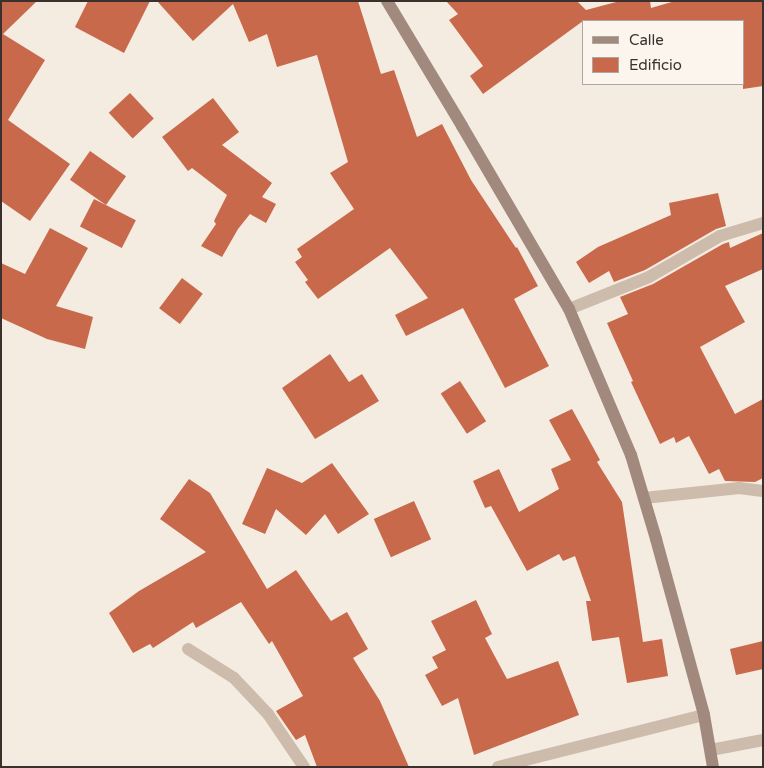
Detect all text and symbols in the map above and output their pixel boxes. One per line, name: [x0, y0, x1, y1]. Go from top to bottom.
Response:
legend: [582, 20, 744, 85]
text: Calle: [629, 31, 664, 49]
text: Edificio: [629, 56, 682, 74]

